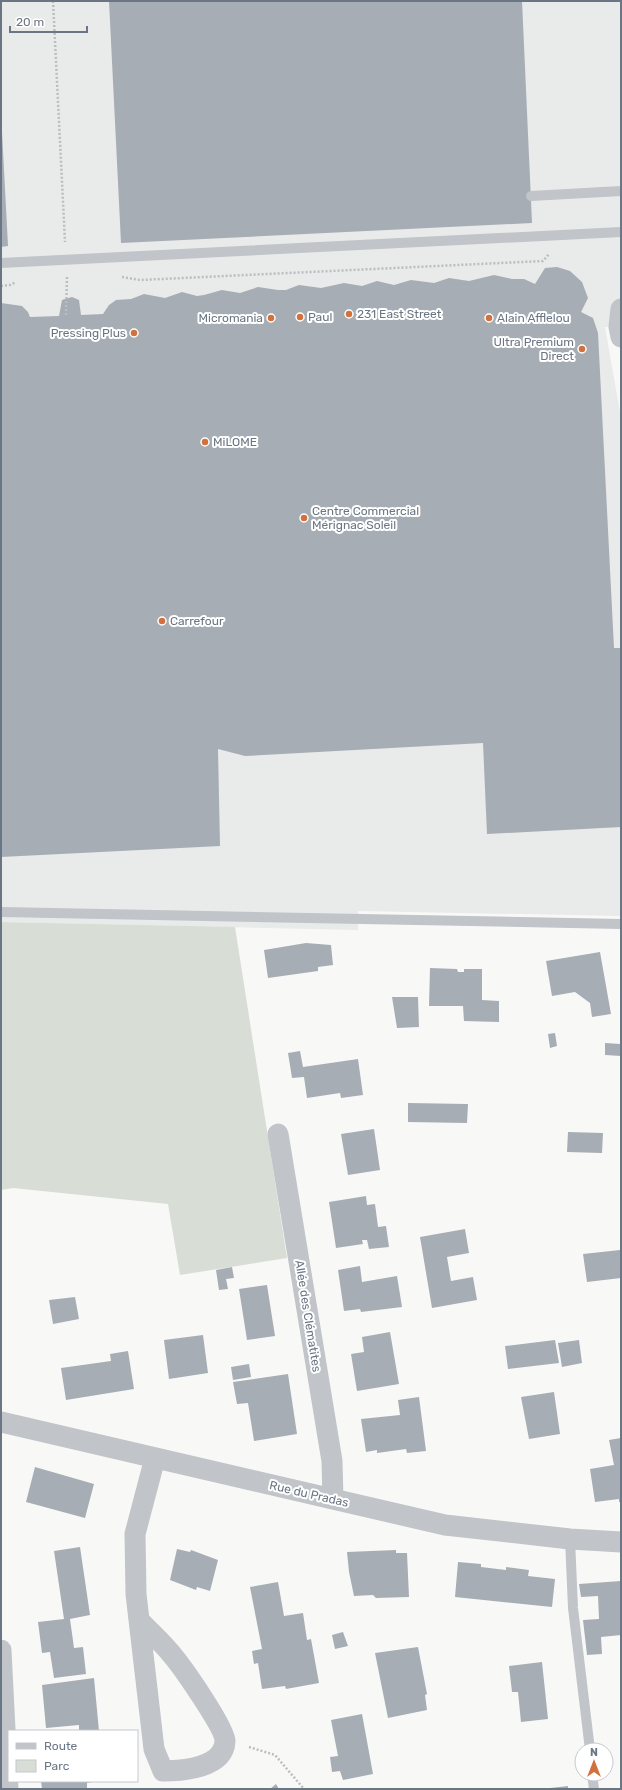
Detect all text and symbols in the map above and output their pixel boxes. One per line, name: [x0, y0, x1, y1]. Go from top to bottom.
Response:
scale bar: [10, 8, 87, 34]
text: 20 m: [16, 15, 44, 29]
place label: 231 East Street: [357, 307, 442, 321]
marker: 231 East Street: [344, 309, 354, 319]
place label: Paul: [308, 310, 332, 324]
place label: Micromania: [199, 311, 263, 325]
place label: Alain Afflelou: [497, 311, 570, 325]
marker: Paul: [295, 312, 305, 322]
marker: Micromania: [266, 313, 276, 323]
marker: Alain Afflelou: [484, 313, 494, 323]
place label: Pressing Plus: [51, 326, 126, 340]
marker: Pressing Plus: [129, 328, 139, 338]
place label: Ultra Premium Direct: [494, 335, 574, 363]
marker: Ultra Premium Direct: [577, 344, 587, 354]
place label: MiLOME: [213, 435, 257, 449]
marker: MiLOME: [200, 437, 210, 447]
place label: Centre Commercial Mérignac Soleil: [312, 504, 419, 532]
marker: Centre Commercial Mérignac Soleil: [299, 513, 309, 523]
place label: Carrefour: [170, 614, 224, 628]
marker: Carrefour: [157, 616, 167, 626]
street label: Allée des Clématites: [292, 1259, 324, 1373]
street label: Rue du Pradas: [268, 1478, 350, 1510]
legend: [8, 1730, 138, 1782]
text: Route: [44, 1739, 78, 1753]
north arrow: [574, 1742, 614, 1782]
text: N: [590, 1746, 598, 1759]
text: Parc: [44, 1759, 70, 1773]

